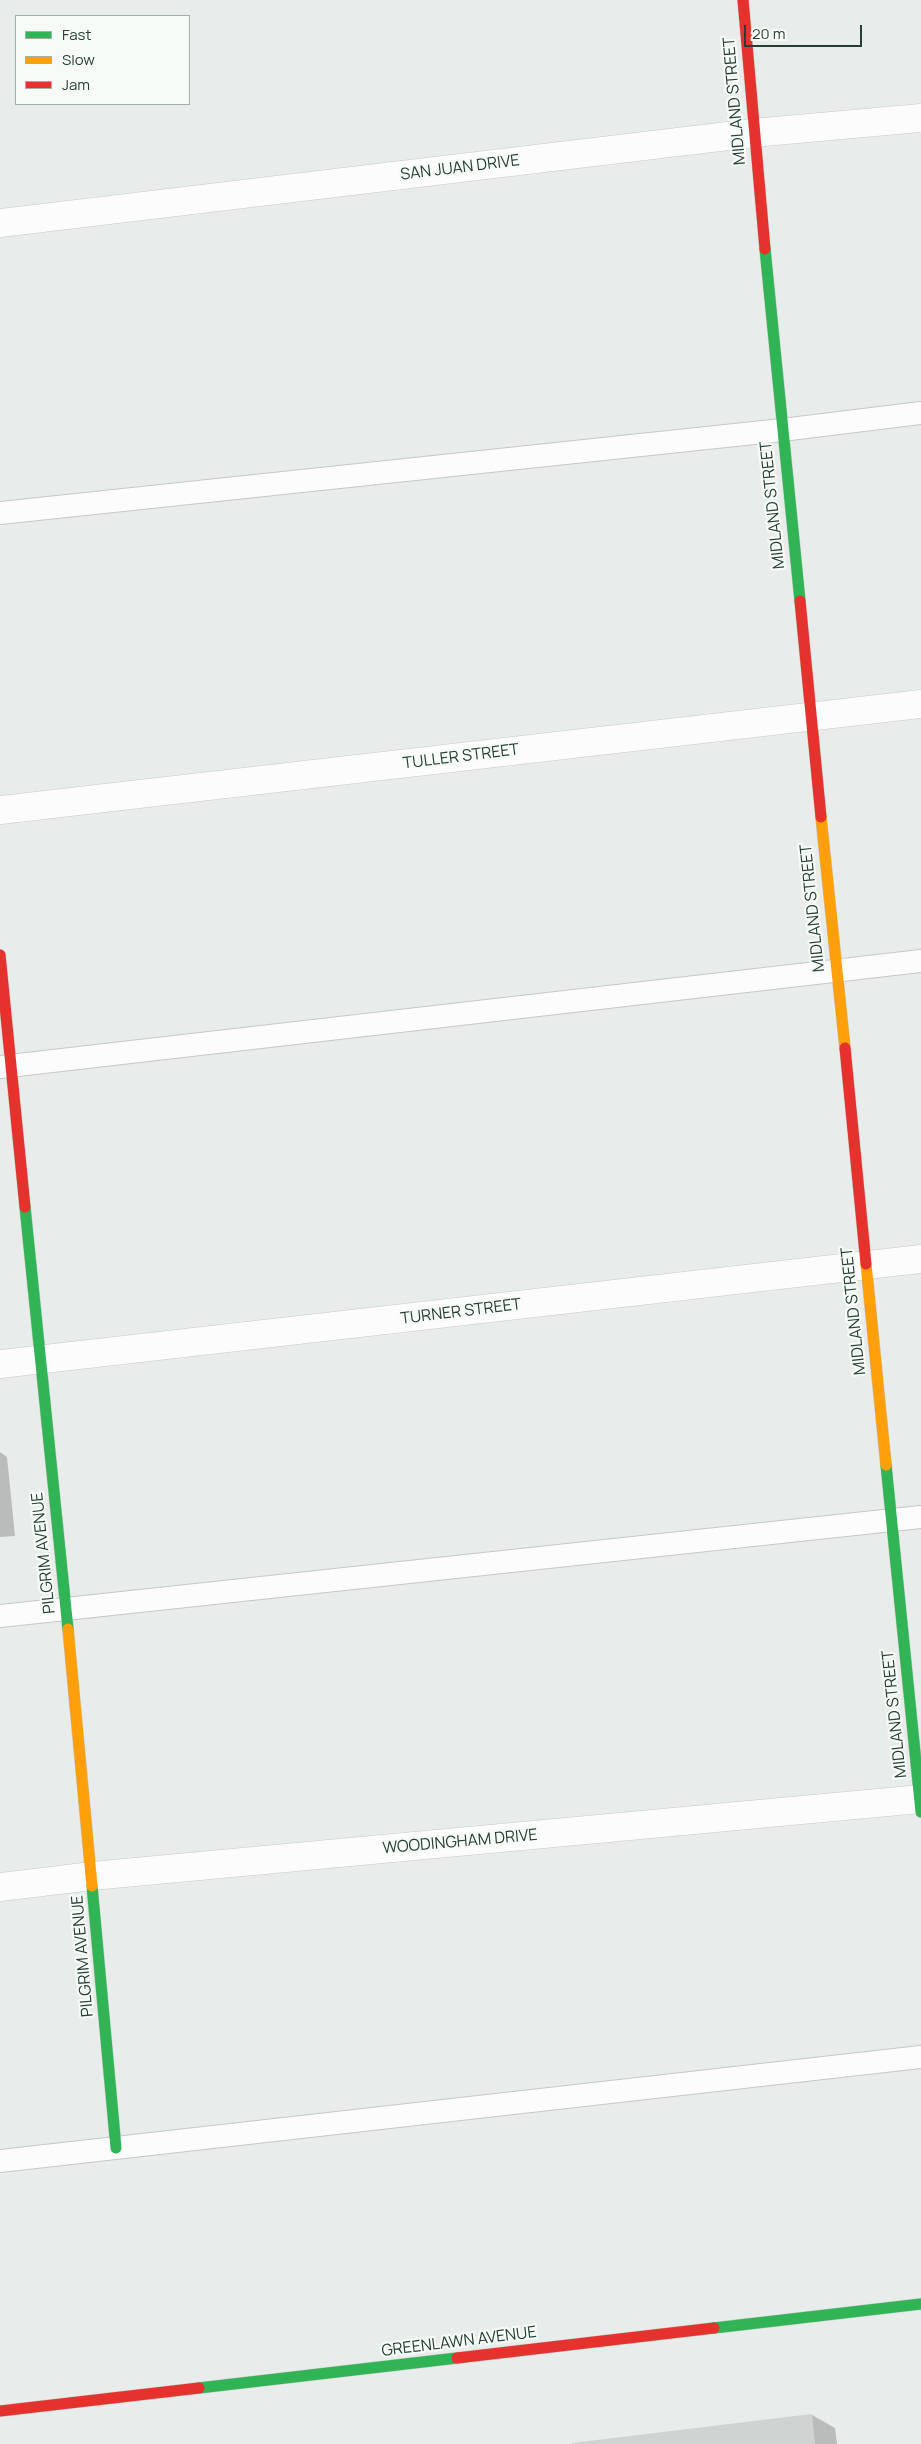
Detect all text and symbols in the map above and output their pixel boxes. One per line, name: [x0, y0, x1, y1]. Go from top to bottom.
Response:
legend: [15, 15, 190, 105]
scale bar: [746, 15, 864, 47]
text: 20 m: [752, 23, 785, 44]
text: Fast: [62, 24, 91, 45]
street label: MIDLAND STREET: [720, 36, 750, 166]
text: Slow: [62, 49, 95, 70]
text: Jam: [62, 74, 90, 95]
street label: SAN JUAN DRIVE: [399, 151, 521, 185]
street label: MIDLAND STREET: [757, 440, 789, 570]
street label: TULLER STREET: [402, 740, 520, 774]
street label: MIDLAND STREET: [797, 843, 829, 973]
street label: MIDLAND STREET: [838, 1246, 870, 1376]
street label: TURNER STREET: [400, 1295, 522, 1329]
street label: PILGRIM AVENUE: [28, 1491, 60, 1615]
street label: MIDLAND STREET: [879, 1649, 911, 1779]
street label: WOODINGHAM DRIVE: [382, 1826, 538, 1858]
street label: PILGRIM AVENUE: [68, 1894, 98, 2018]
street label: GREENLAWN AVENUE: [380, 2323, 538, 2361]

